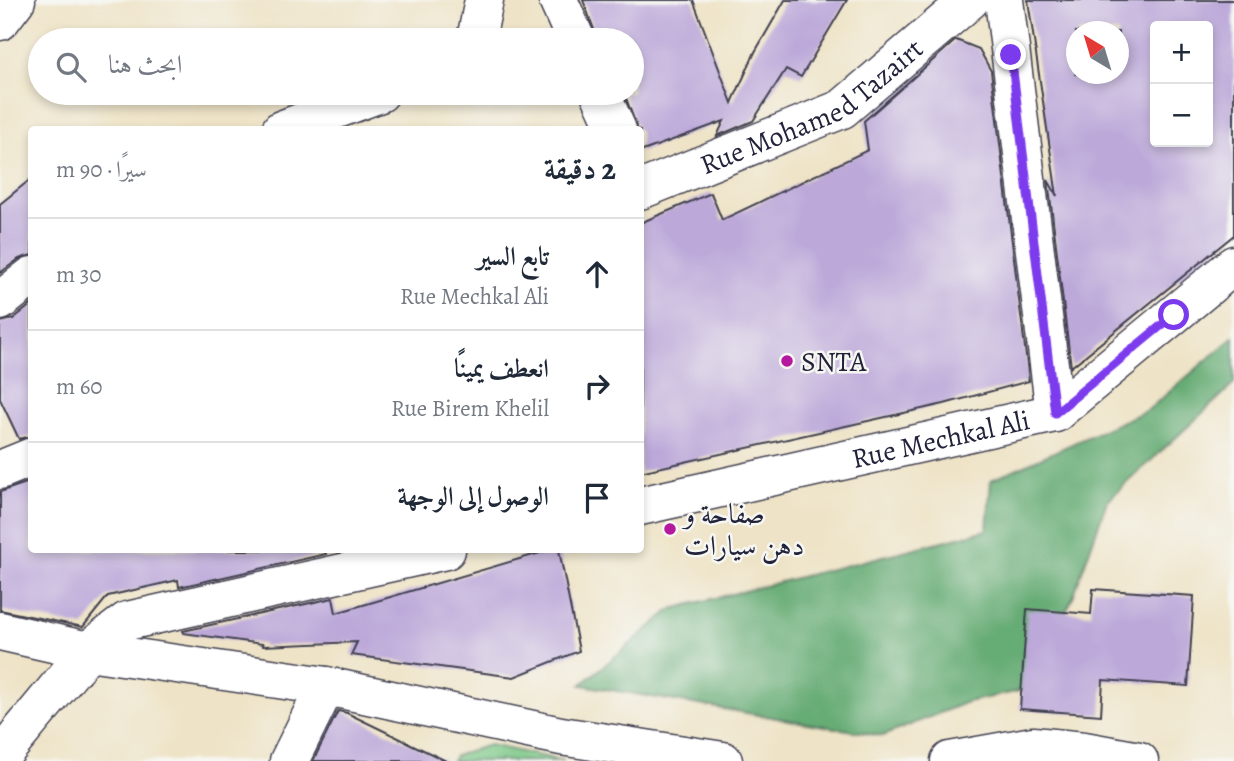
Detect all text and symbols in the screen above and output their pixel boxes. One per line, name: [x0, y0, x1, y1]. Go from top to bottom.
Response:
north arrow: [1066, 21, 1129, 84]
map controls: [1150, 21, 1213, 147]
button: +: [1150, 21, 1213, 84]
search box: [28, 28, 644, 105]
street label: Rue Mohamed Tazairt: [695, 30, 931, 184]
route end: [995, 39, 1026, 70]
text: ابحث هنا: [108, 47, 183, 82]
icon: search: [52, 48, 90, 86]
button: −: [1150, 84, 1213, 147]
text: 2 دقيقة: [544, 149, 616, 189]
text: سيرًا · 90 m: [56, 154, 147, 185]
text: تابع السير: [477, 239, 549, 274]
icon: ahead: [578, 255, 616, 293]
text: 30 m: [56, 259, 102, 290]
text: Rue Mechkal Ali: [400, 281, 549, 312]
route start: [1158, 299, 1189, 330]
place label: SNTA: [801, 343, 867, 381]
text: انعطف يمينًا: [454, 351, 549, 386]
marker: SNTA: [779, 353, 795, 369]
icon: right: [578, 367, 616, 405]
text: 60 m: [56, 371, 103, 402]
text: Rue Birem Khelil: [391, 393, 549, 424]
street label: Rue Mechkal Ali: [848, 401, 1033, 478]
text: الوصول إلى الوجهة: [397, 479, 549, 514]
icon: arrive: [578, 479, 616, 517]
place label: صفاحة و دهن سيارات: [681, 495, 804, 565]
marker: صفاحة و دهن سيارات: [662, 521, 678, 537]

